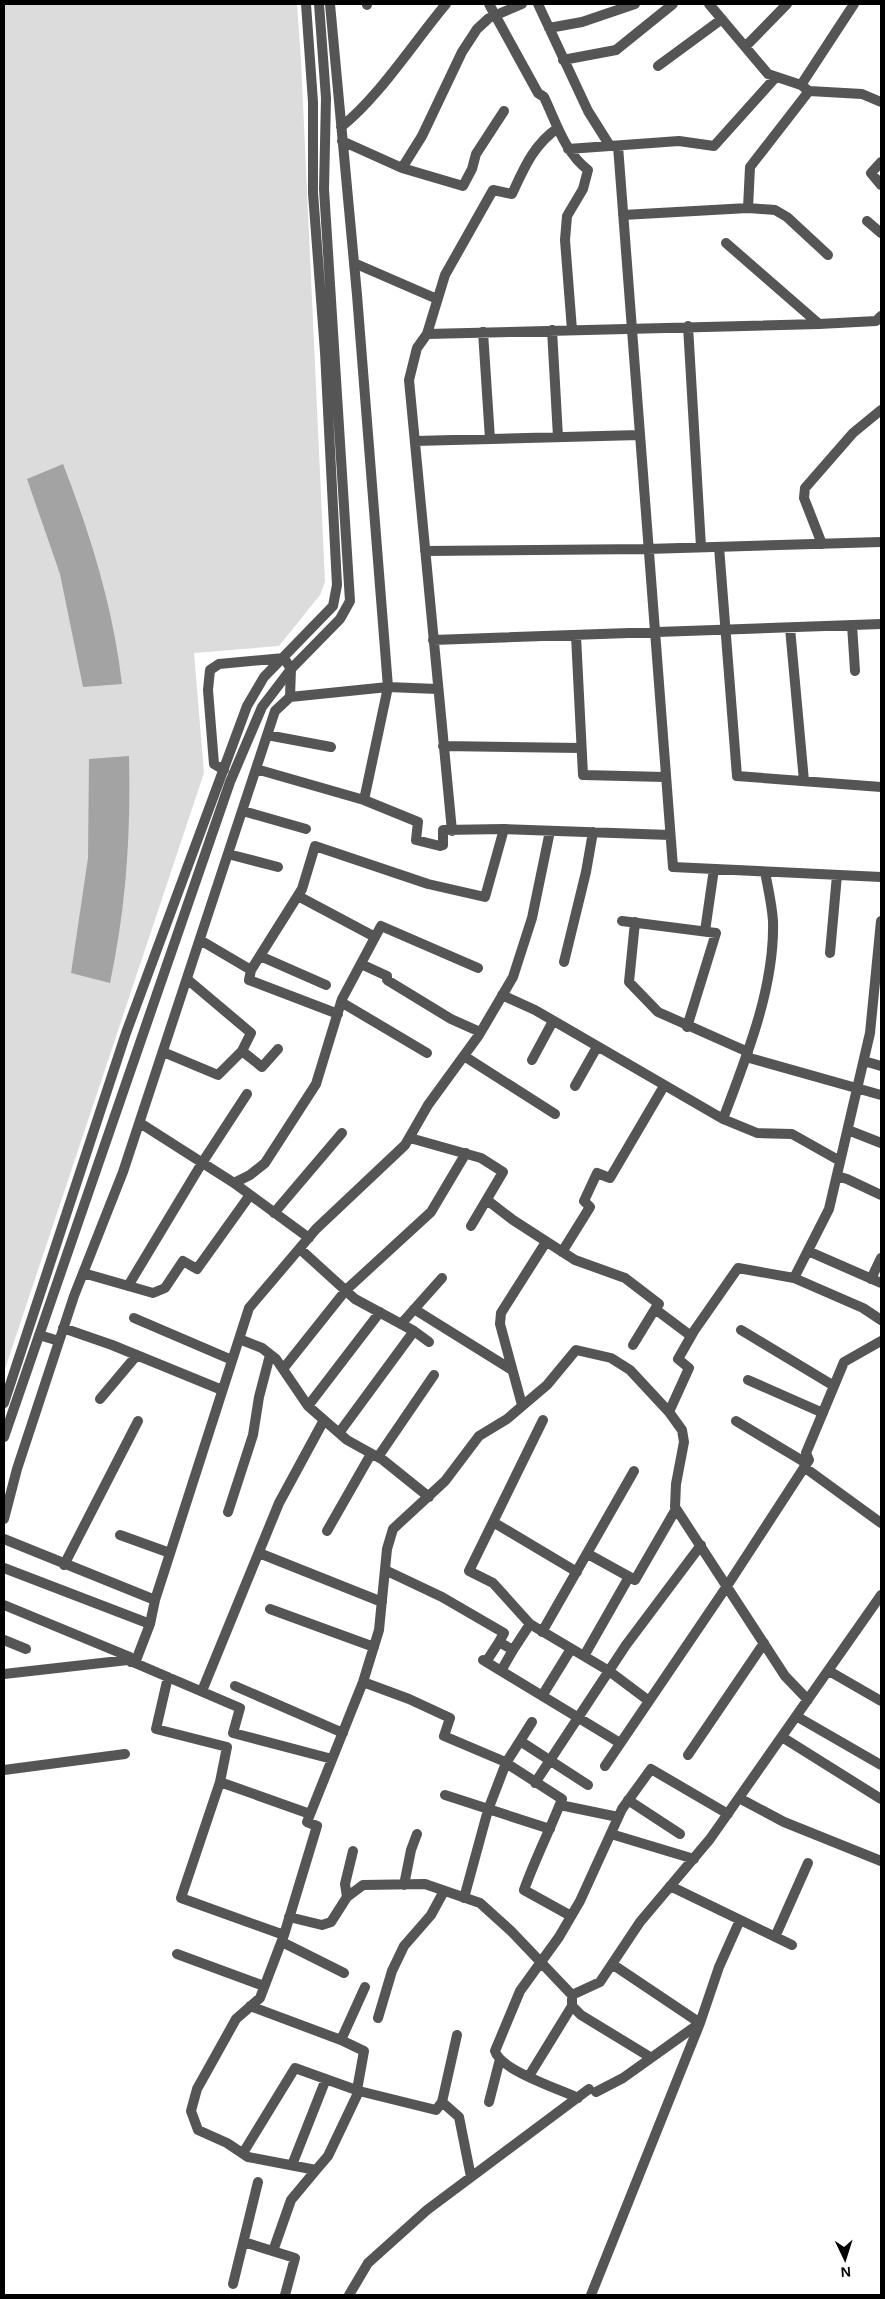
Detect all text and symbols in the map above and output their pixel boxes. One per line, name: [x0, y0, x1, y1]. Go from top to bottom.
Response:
north arrow: [820, 2234, 870, 2284]
text: N: [840, 2264, 852, 2280]

